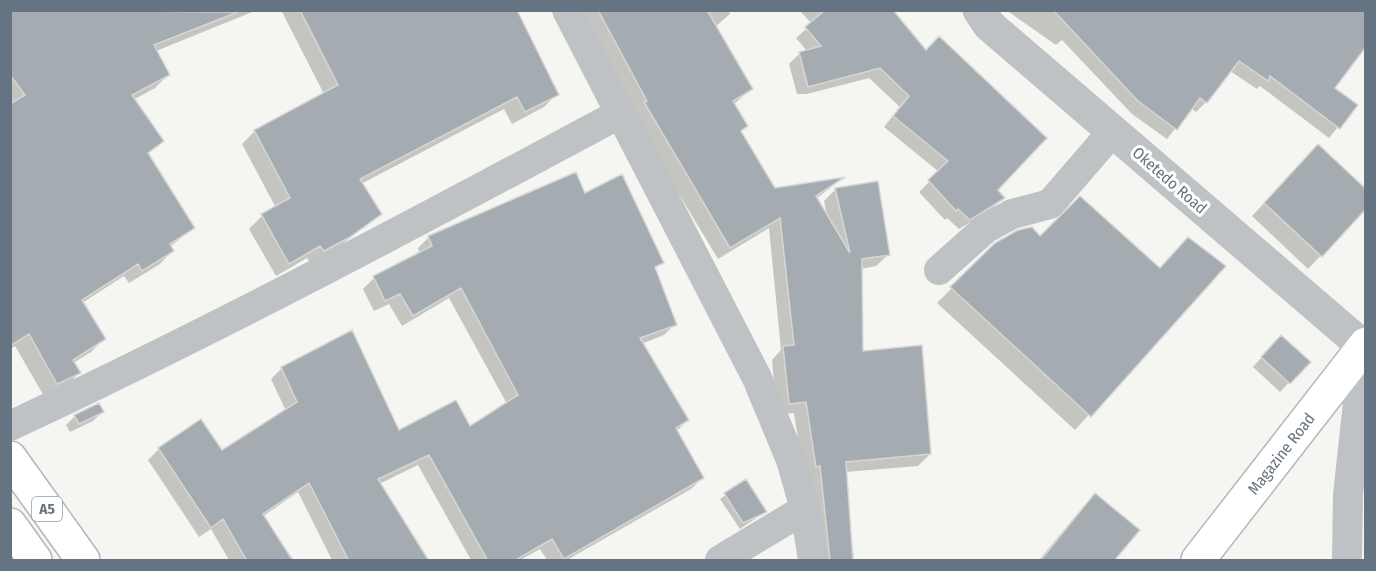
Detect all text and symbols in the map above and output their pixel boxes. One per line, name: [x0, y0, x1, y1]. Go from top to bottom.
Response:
street label: Oketedo Road: [1129, 143, 1211, 218]
street label: Magazine Road: [1244, 409, 1319, 498]
road number: A5: [32, 497, 62, 521]

